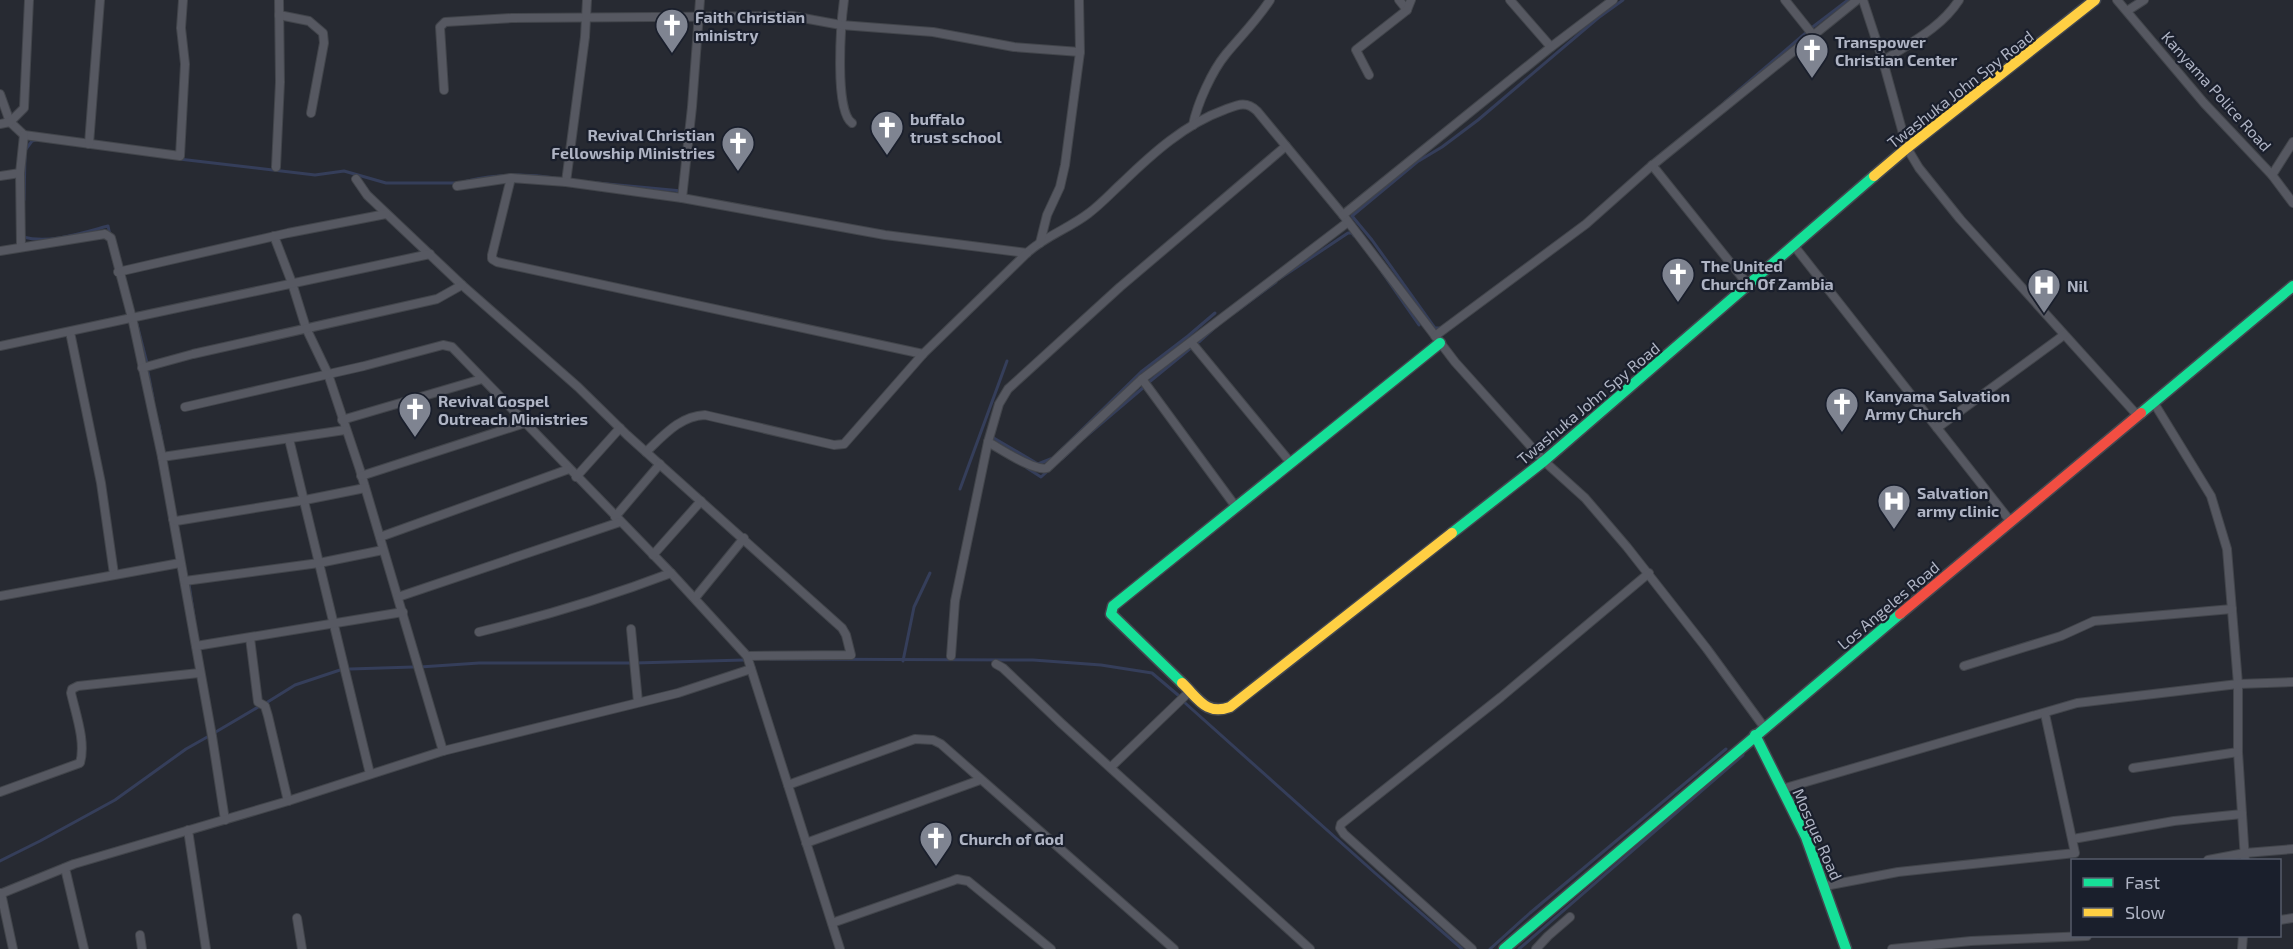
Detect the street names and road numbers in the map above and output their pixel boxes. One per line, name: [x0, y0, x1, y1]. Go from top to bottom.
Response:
street label: Twashuka John Spy Road: [1883, 26, 2037, 152]
street label: Kanyama Police Road: [2158, 27, 2276, 155]
street label: Twashuka John Spy Road: [1513, 338, 1663, 468]
street label: Los Angeles Road: [1833, 557, 1943, 653]
street label: Mosque Road: [1789, 785, 1847, 883]

